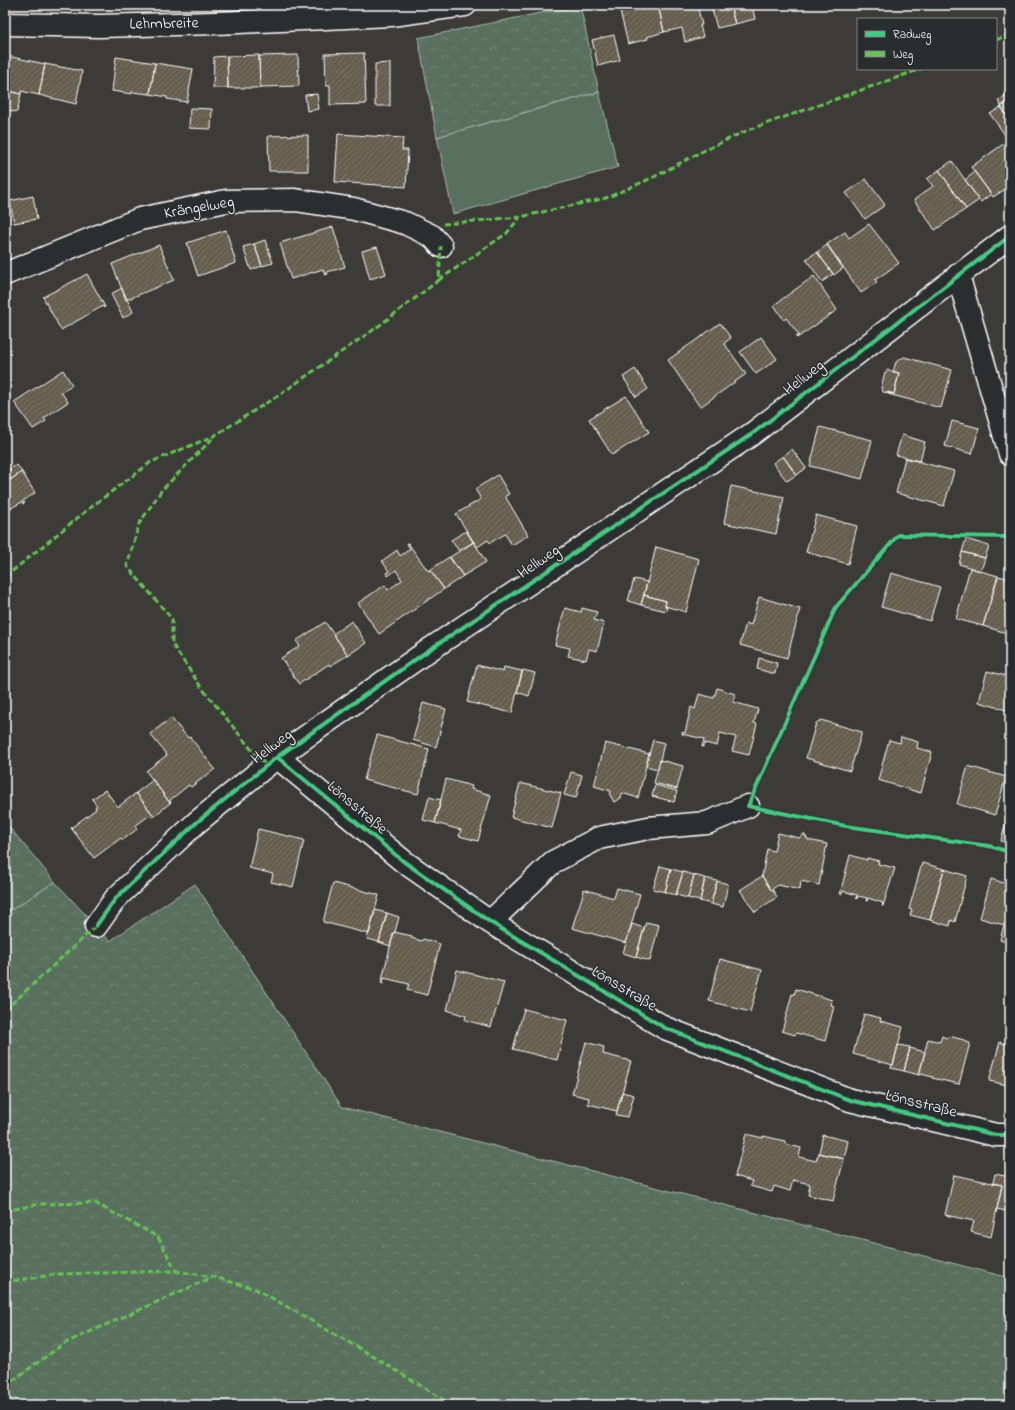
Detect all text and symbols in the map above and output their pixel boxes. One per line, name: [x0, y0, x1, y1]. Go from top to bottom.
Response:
street label: Lehmbreite: [129, 11, 200, 37]
legend: [857, 18, 997, 70]
text: Radweg: [893, 26, 932, 45]
text: Weg: [893, 46, 913, 65]
street label: Krängelweg: [162, 190, 236, 226]
street label: Hellweg: [778, 354, 830, 402]
street label: Hellweg: [513, 539, 565, 585]
street label: Hellweg: [246, 723, 298, 771]
street label: Lönsstraße: [321, 775, 393, 841]
street label: Lönsstraße: [587, 960, 662, 1018]
street label: Lönsstraße: [883, 1084, 960, 1125]

